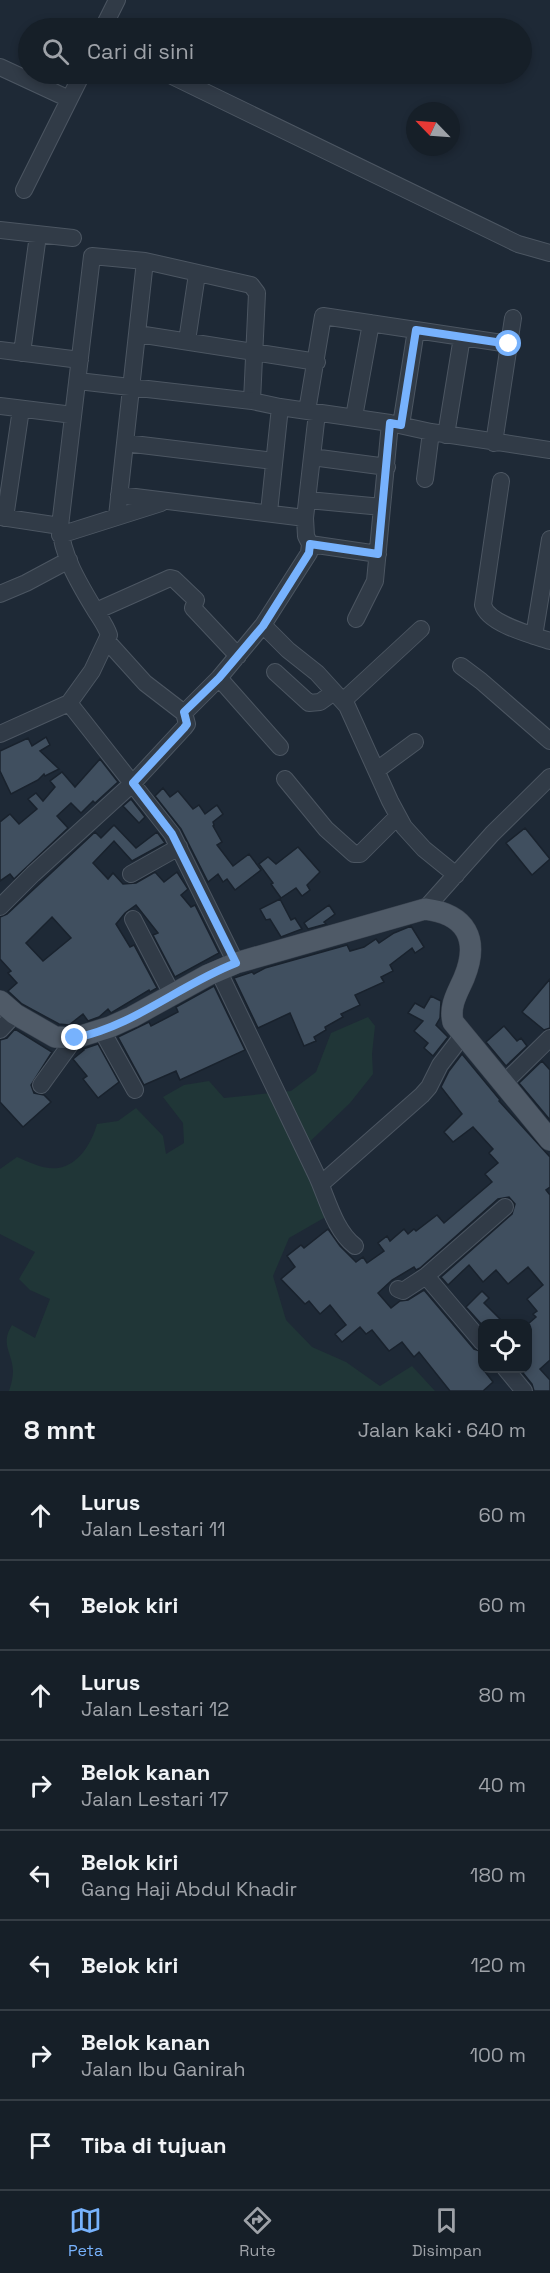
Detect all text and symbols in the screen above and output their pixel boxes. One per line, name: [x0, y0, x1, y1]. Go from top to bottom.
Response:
search box: [18, 18, 532, 84]
icon: search: [39, 35, 72, 68]
text: Cari di sini: [87, 37, 194, 65]
north arrow: [406, 102, 460, 156]
route start: [495, 330, 521, 356]
route end: [61, 1024, 87, 1050]
map controls: [478, 1319, 532, 1373]
button: locate: [478, 1319, 532, 1373]
text: 8 mnt: [24, 1413, 96, 1447]
text: Jalan kaki · 640 m: [358, 1417, 526, 1443]
text: Lurus: [81, 1488, 140, 1516]
icon: ahead: [24, 1499, 57, 1532]
text: 60 m: [479, 1502, 526, 1528]
text: Jalan Lestari 11: [81, 1516, 226, 1542]
icon: left: [24, 1589, 57, 1622]
text: Belok kiri: [81, 1591, 178, 1619]
text: 60 m: [479, 1592, 526, 1618]
text: Lurus: [81, 1668, 140, 1696]
icon: ahead: [24, 1679, 57, 1712]
text: 80 m: [478, 1682, 526, 1708]
text: Jalan Lestari 12: [81, 1696, 229, 1722]
text: Belok kanan: [81, 1758, 210, 1786]
icon: right: [24, 1769, 57, 1802]
text: 40 m: [478, 1772, 526, 1798]
text: Jalan Lestari 17: [81, 1786, 229, 1812]
text: Belok kiri: [81, 1848, 178, 1876]
icon: left: [24, 1859, 57, 1892]
text: 180 m: [470, 1862, 526, 1888]
text: Gang Haji Abdul Khadir: [81, 1876, 297, 1902]
icon: left: [24, 1949, 57, 1982]
text: Belok kiri: [81, 1951, 178, 1979]
text: 120 m: [470, 1952, 526, 1978]
text: Belok kanan: [81, 2028, 210, 2056]
icon: right: [24, 2039, 57, 2072]
text: 100 m: [470, 2042, 526, 2068]
text: Jalan Ibu Ganirah: [81, 2056, 246, 2082]
icon: arrive: [24, 2129, 57, 2162]
text: Tiba di tujuan: [81, 2131, 227, 2159]
tab: Peta: [68, 2204, 103, 2261]
tab: Rute: [239, 2204, 276, 2261]
tab: Disimpan: [412, 2204, 482, 2261]

